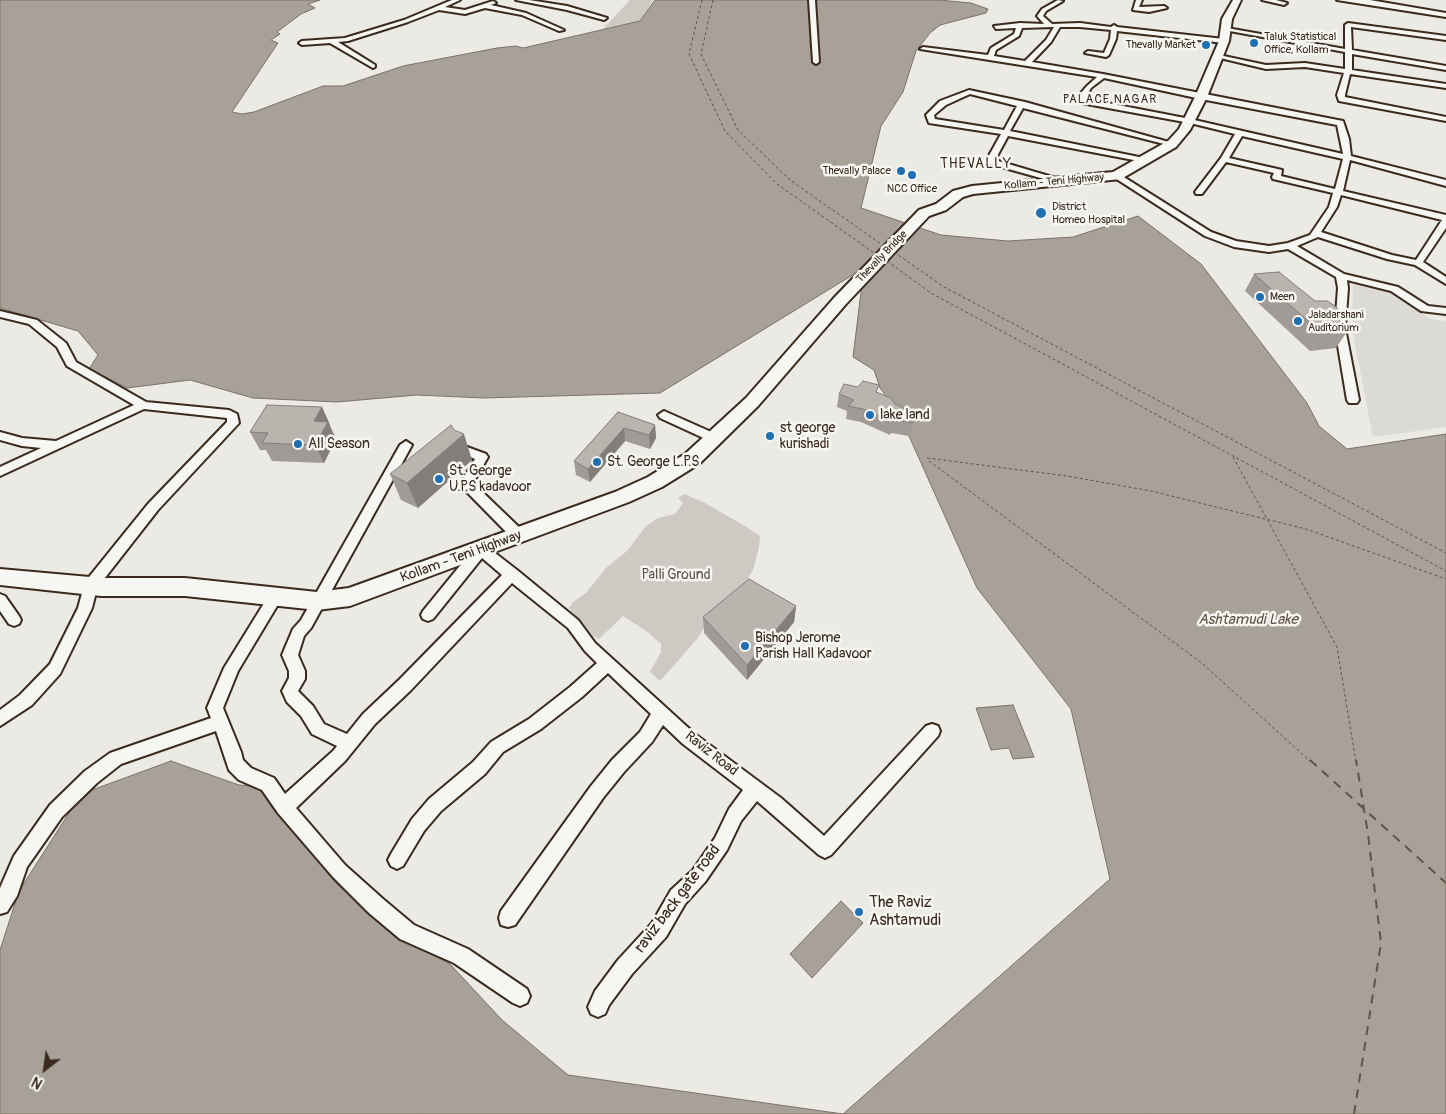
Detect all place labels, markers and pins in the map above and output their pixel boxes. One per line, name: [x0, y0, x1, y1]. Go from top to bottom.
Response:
place label: Taluk Statistical Office, Kollam: [1264, 30, 1336, 56]
marker: Taluk Statistical Office, Kollam: [1248, 37, 1260, 49]
place label: Thevally Market: [1126, 38, 1196, 52]
marker: Thevally Market: [1200, 39, 1212, 51]
place label: Thevally Palace: [822, 164, 891, 178]
marker: Thevally Palace: [895, 165, 907, 177]
marker: NCC Office: [906, 169, 918, 181]
place label: NCC Office: [887, 182, 937, 196]
place label: District Homeo Hospital: [1052, 200, 1125, 226]
marker: District Homeo Hospital: [1034, 206, 1048, 220]
place label: Meen: [1270, 290, 1295, 304]
marker: Meen: [1254, 291, 1266, 303]
place label: Jaladarshani Auditorium: [1308, 308, 1364, 334]
marker: Jaladarshani Auditorium: [1292, 315, 1304, 327]
place label: lake land: [880, 407, 930, 423]
marker: lake land: [864, 409, 876, 421]
place label: st george kurishadi: [780, 420, 835, 452]
marker: st george kurishadi: [764, 430, 776, 442]
place label: All Season: [308, 436, 370, 452]
marker: All Season: [292, 438, 304, 450]
place label: St. George L.P.S: [607, 454, 699, 470]
marker: St. George L.P.S: [591, 456, 603, 468]
place label: St. George U.P.S kadavoor: [449, 463, 532, 496]
marker: St. George U.P.S kadavoor: [433, 473, 445, 485]
place label: Bishop Jerome Parish Hall Kadavoor: [755, 630, 872, 662]
marker: Bishop Jerome Parish Hall Kadavoor: [739, 640, 751, 652]
place label: The Raviz Ashtamudi: [869, 893, 941, 931]
marker: The Raviz Ashtamudi: [853, 906, 865, 918]

